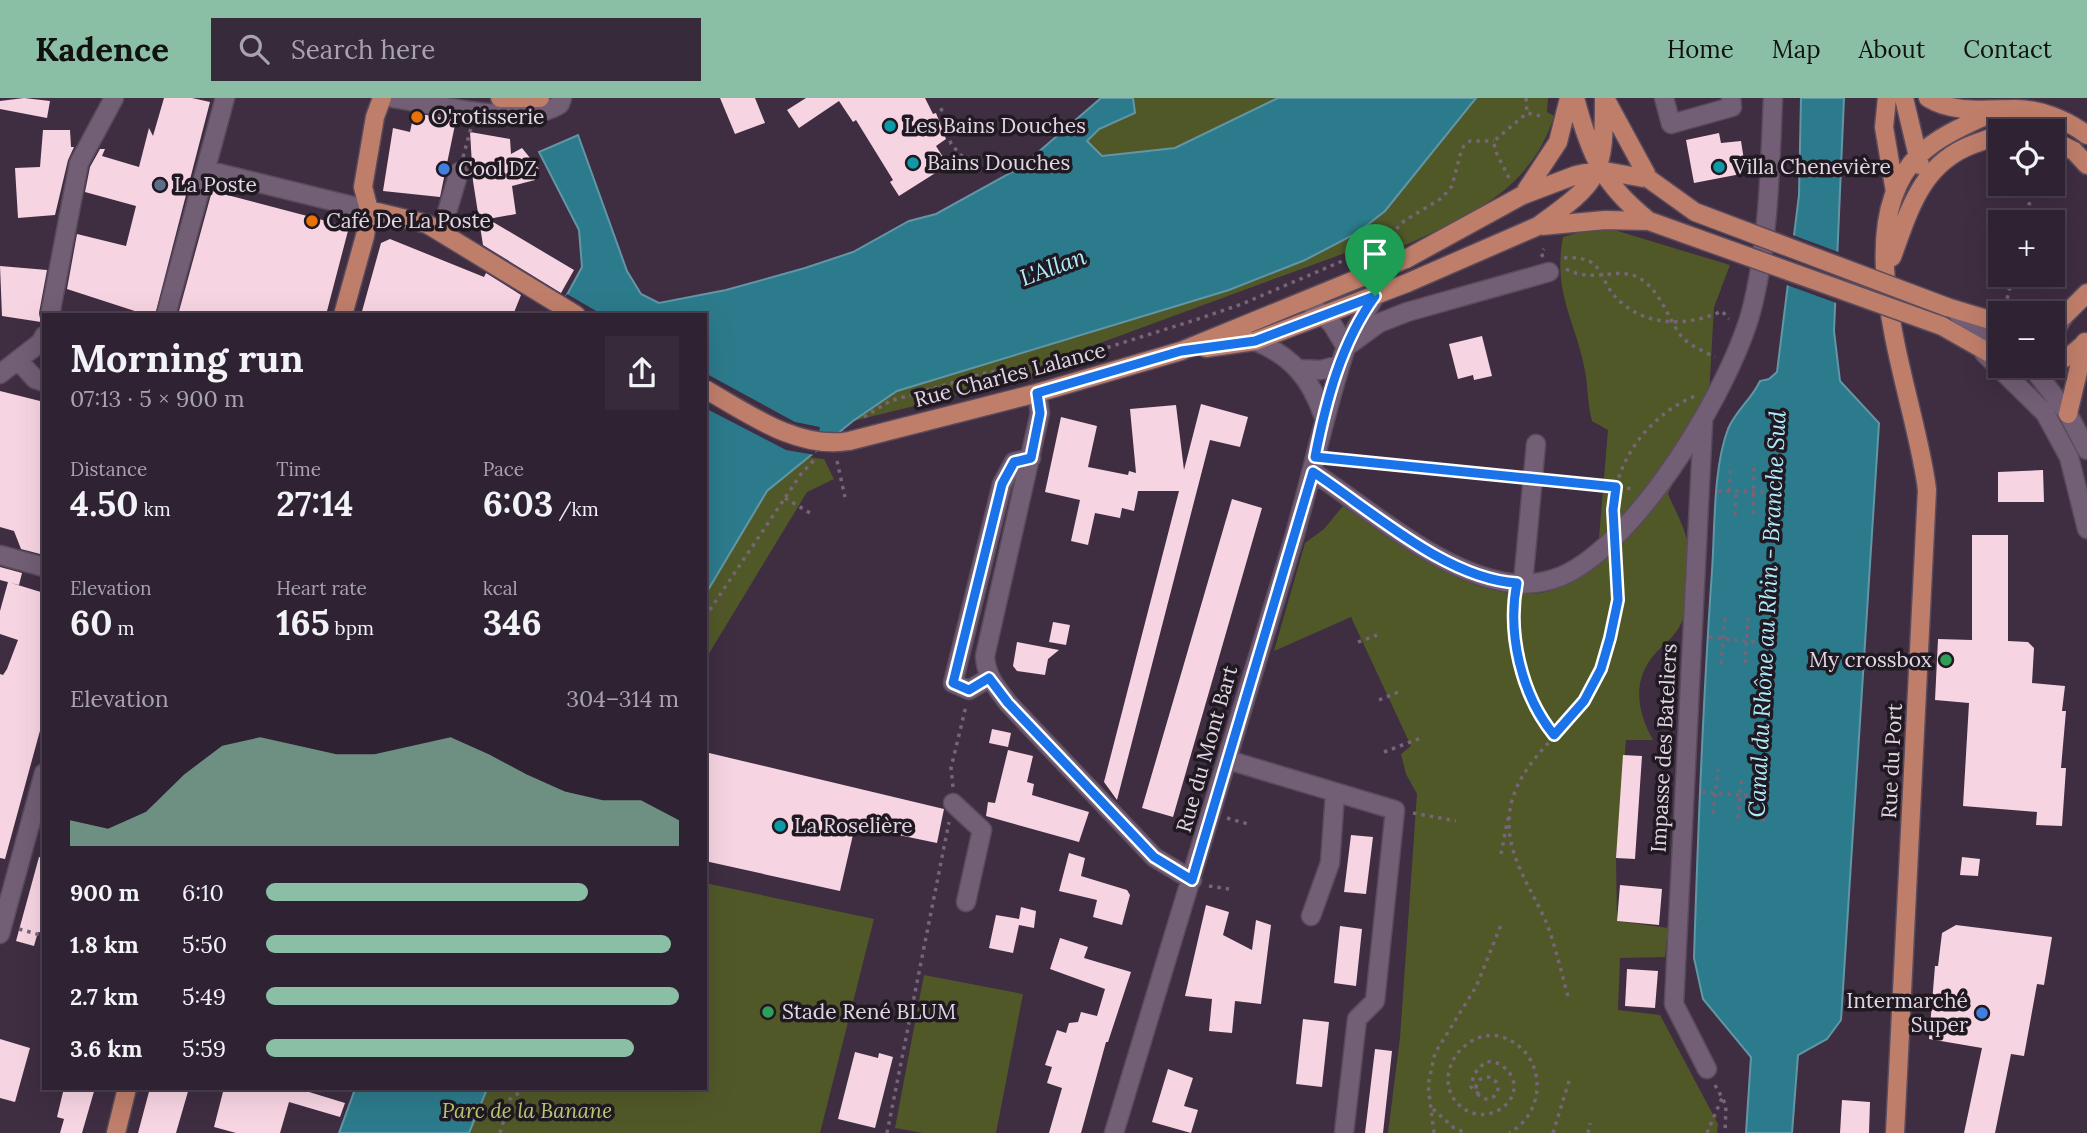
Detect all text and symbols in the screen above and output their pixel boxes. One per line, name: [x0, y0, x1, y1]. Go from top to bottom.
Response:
search box: [211, 18, 701, 81]
text: Kadence: [35, 28, 169, 70]
icon: search: [235, 30, 273, 68]
text: Search here: [291, 33, 435, 66]
text: Home: [1667, 34, 1734, 65]
text: Map: [1772, 34, 1821, 65]
text: About: [1859, 34, 1925, 65]
text: Contact: [1963, 34, 2052, 65]
place label: O'rotisserie: [431, 103, 545, 130]
marker: O'rotisserie: [409, 109, 425, 125]
place label: Les Bains Douches: [904, 112, 1086, 139]
marker: Les Bains Douches: [882, 118, 898, 134]
map controls: [1988, 119, 2065, 378]
button: locate: [1988, 119, 2065, 196]
place label: Bains Douches: [927, 149, 1070, 176]
place label: Villa Chenevière: [1732, 153, 1891, 180]
place label: Cool DZ: [458, 155, 537, 182]
marker: Bains Douches: [905, 155, 921, 171]
marker: Villa Chenevière: [1711, 159, 1727, 175]
marker: Cool DZ: [436, 161, 452, 177]
place label: La Poste: [174, 171, 257, 198]
marker: La Poste: [152, 177, 168, 193]
place label: Café De La Poste: [326, 207, 491, 234]
button: +: [1988, 210, 2065, 287]
marker: Café De La Poste: [304, 213, 320, 229]
pin: [1345, 224, 1405, 296]
icon: arrive: [1356, 235, 1394, 273]
water label: L'Allan: [1016, 241, 1090, 292]
button: −: [1988, 301, 2065, 378]
text: Morning run: [70, 334, 304, 382]
button: share: [605, 336, 679, 410]
street label: Rue Charles Lalance: [911, 336, 1109, 413]
text: 07:13 · 5 × 900 m: [70, 384, 244, 413]
water label: Canal du Rhône au Rhin - Branche Sud: [1741, 410, 1792, 818]
text: Distance: [70, 457, 147, 481]
text: Time: [276, 457, 321, 481]
text: Pace: [483, 457, 524, 481]
text: 4.50: [70, 481, 138, 526]
text: 27:14: [276, 481, 354, 526]
text: 6:03: [483, 481, 553, 526]
text: km: [138, 497, 171, 521]
text: /km: [553, 497, 599, 521]
text: Elevation: [70, 576, 152, 600]
text: Heart rate: [276, 576, 367, 600]
text: kcal: [483, 576, 518, 600]
text: 60: [70, 600, 112, 645]
text: 165: [276, 600, 330, 645]
text: 346: [483, 600, 542, 645]
text: m: [112, 616, 134, 640]
text: bpm: [330, 616, 374, 640]
street label: Impasse des Bateliers: [1645, 643, 1682, 853]
place label: My crossbox: [1809, 646, 1932, 673]
marker: My crossbox: [1938, 652, 1954, 668]
street label: Rue du Mont Bart: [1170, 662, 1243, 835]
text: Elevation: [70, 684, 169, 713]
text: 304–314 m: [566, 684, 679, 713]
street label: Rue du Port: [1875, 702, 1908, 819]
place label: La Roselière: [794, 812, 913, 839]
marker: La Roselière: [772, 818, 788, 834]
text: 900 m: [70, 878, 140, 907]
text: 6:10: [182, 878, 224, 907]
text: 1.8 km: [70, 930, 139, 959]
text: 5:50: [182, 930, 227, 959]
text: 2.7 km: [70, 982, 139, 1011]
text: 5:49: [182, 982, 226, 1011]
place label: Intermarché Super: [1846, 987, 1968, 1038]
place label: Stade René BLUM: [782, 998, 956, 1025]
marker: Stade René BLUM: [760, 1004, 776, 1020]
marker: Intermarché Super: [1974, 1005, 1990, 1021]
text: 3.6 km: [70, 1034, 142, 1063]
text: 5:59: [182, 1034, 226, 1063]
park label: Parc de la Banane: [442, 1097, 612, 1124]

